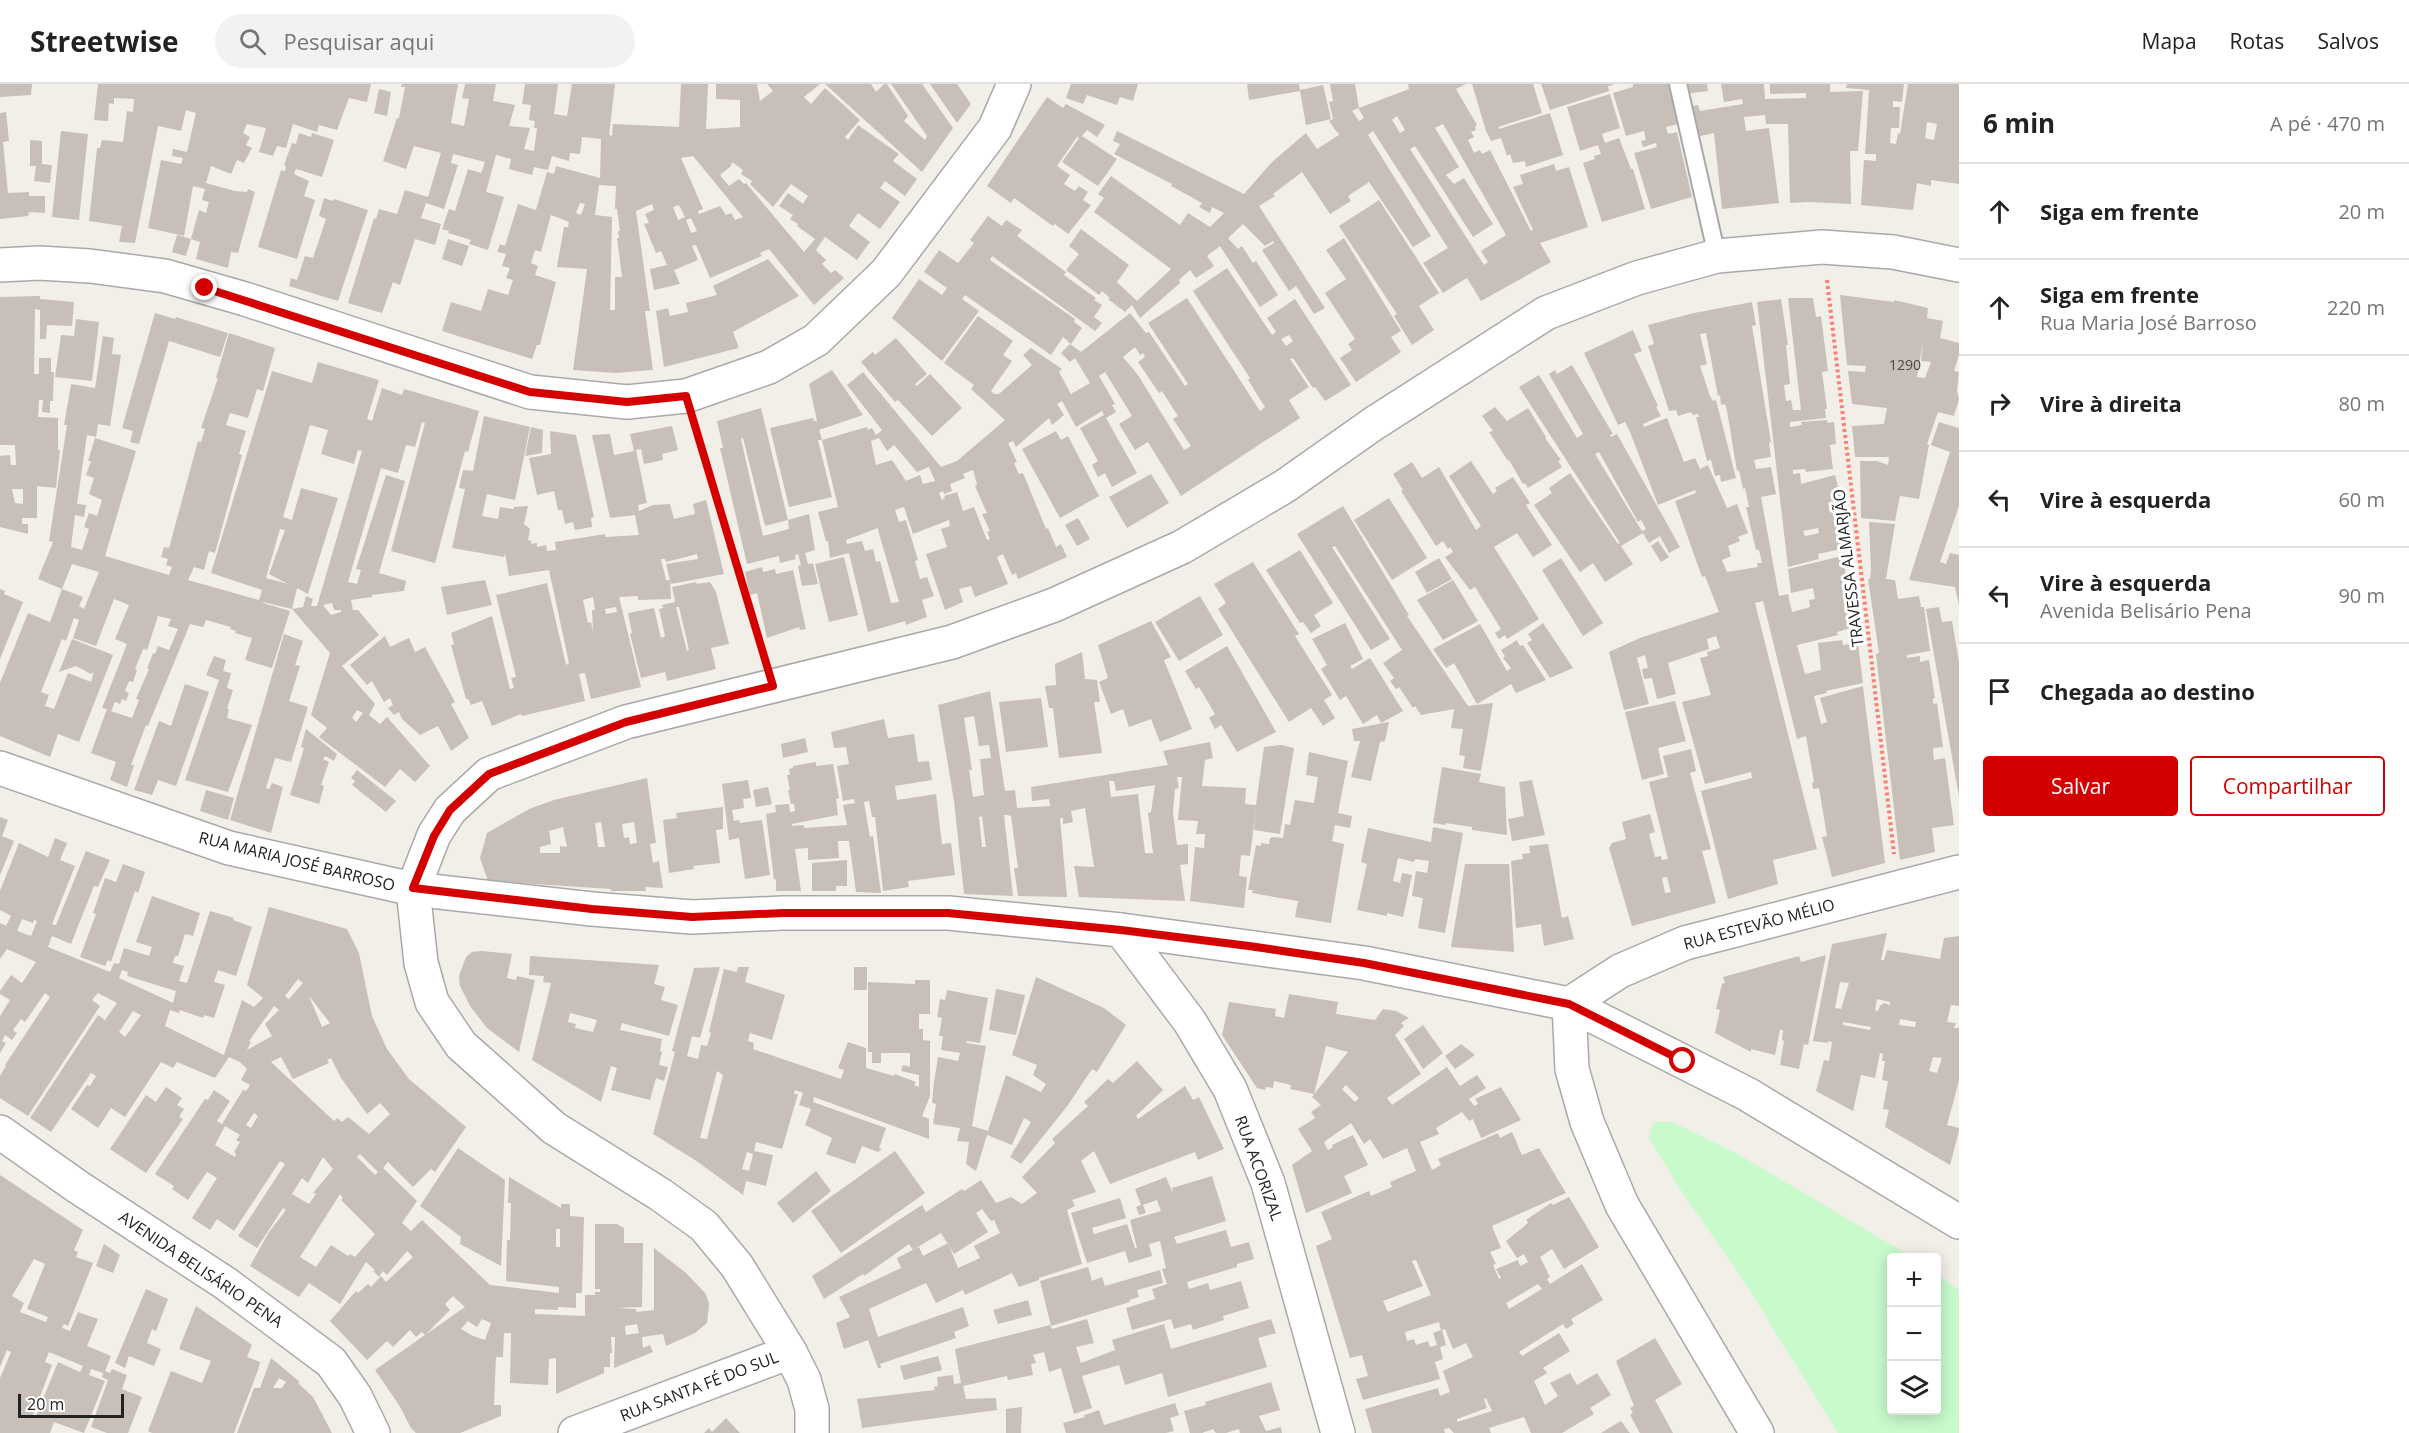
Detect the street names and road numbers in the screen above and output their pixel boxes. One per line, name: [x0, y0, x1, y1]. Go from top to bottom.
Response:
street label: TRAVESSA ALMARJÃO: [1827, 488, 1869, 648]
street label: RUA MARIA JOSÉ BARROSO: [197, 826, 397, 896]
street label: RUA ESTEVÃO MÉLIO: [1681, 893, 1837, 955]
street label: RUA ACORIZAL: [1230, 1112, 1288, 1224]
street label: AVENIDA BELISÁRIO PENA: [115, 1206, 288, 1333]
street label: RUA SANTA FÉ DO SUL: [617, 1346, 781, 1426]

